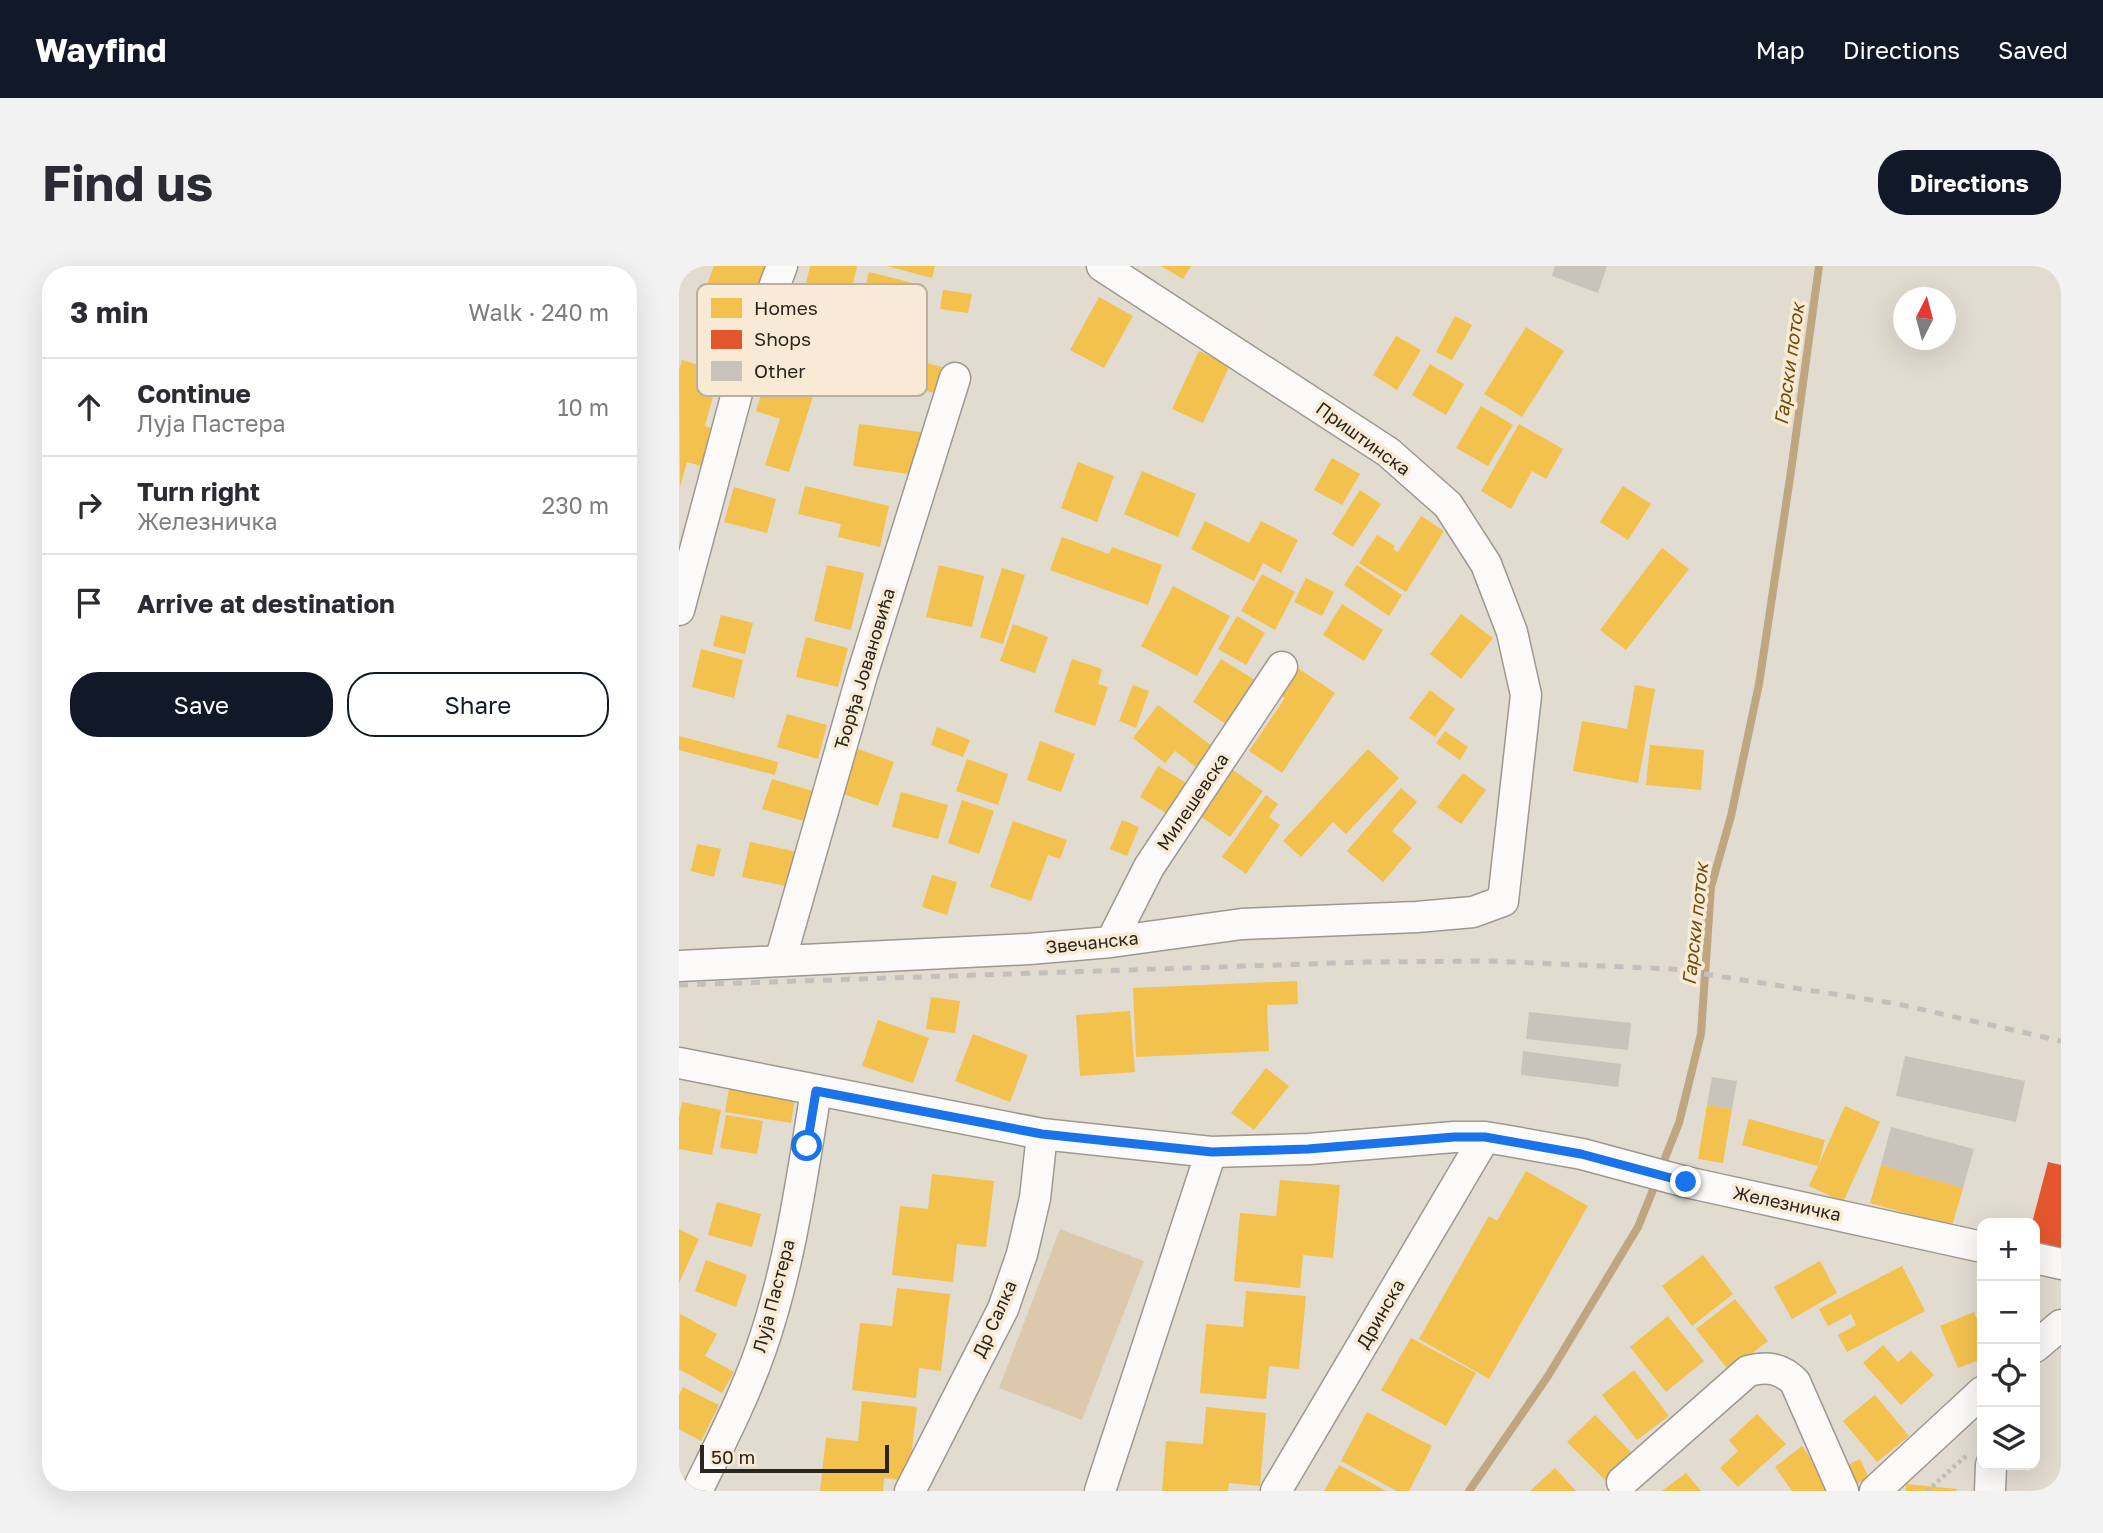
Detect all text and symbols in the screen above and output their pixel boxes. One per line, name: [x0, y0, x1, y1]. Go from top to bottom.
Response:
text: Wayfind: [35, 30, 166, 69]
text: Map: [1756, 35, 1805, 64]
text: Directions: [1843, 35, 1960, 64]
text: Saved: [1998, 35, 2068, 64]
button: Directions: [1878, 150, 2061, 215]
text: Find us: [42, 153, 213, 212]
legend: [697, 284, 927, 396]
north arrow: [1893, 287, 1956, 350]
text: 3 min: [70, 294, 148, 330]
text: Homes: [754, 296, 818, 319]
text: Walk · 240 m: [468, 298, 609, 326]
water label: Гарски поток: [1769, 299, 1809, 426]
text: Shops: [754, 327, 811, 350]
text: Other: [754, 359, 806, 382]
text: Continue: [137, 378, 251, 409]
icon: ahead: [70, 388, 108, 426]
text: 10 m: [557, 393, 609, 421]
street label: Приштинска: [1312, 397, 1415, 480]
text: Луја Пастера: [137, 409, 286, 437]
text: Turn right: [137, 476, 260, 507]
icon: right: [70, 486, 108, 524]
text: 230 m: [542, 491, 609, 519]
text: Железничка: [137, 507, 277, 535]
icon: arrive: [70, 584, 108, 622]
street label: Ђорђа Јовановића: [829, 585, 899, 752]
text: Arrive at destination: [137, 588, 395, 619]
button: Save: [70, 672, 333, 737]
button: Share: [347, 672, 609, 737]
street label: Милешевска: [1152, 749, 1233, 854]
water label: Гарски поток: [1677, 860, 1713, 986]
street label: Звечанска: [1044, 926, 1140, 958]
route start: [791, 1130, 822, 1161]
route end: [1670, 1166, 1701, 1197]
street label: Железничка: [1731, 1181, 1843, 1225]
map controls: [1977, 1218, 2040, 1470]
button: +: [1977, 1218, 2040, 1281]
street label: Луја Пастера: [747, 1237, 799, 1355]
street label: Дринска: [1352, 1275, 1409, 1352]
street label: Др Салка: [967, 1277, 1021, 1361]
button: −: [1977, 1281, 2040, 1344]
button: locate: [1977, 1344, 2040, 1407]
button: layers: [1977, 1407, 2040, 1470]
scale bar: [700, 1442, 889, 1474]
text: 50 m: [711, 1445, 755, 1468]

